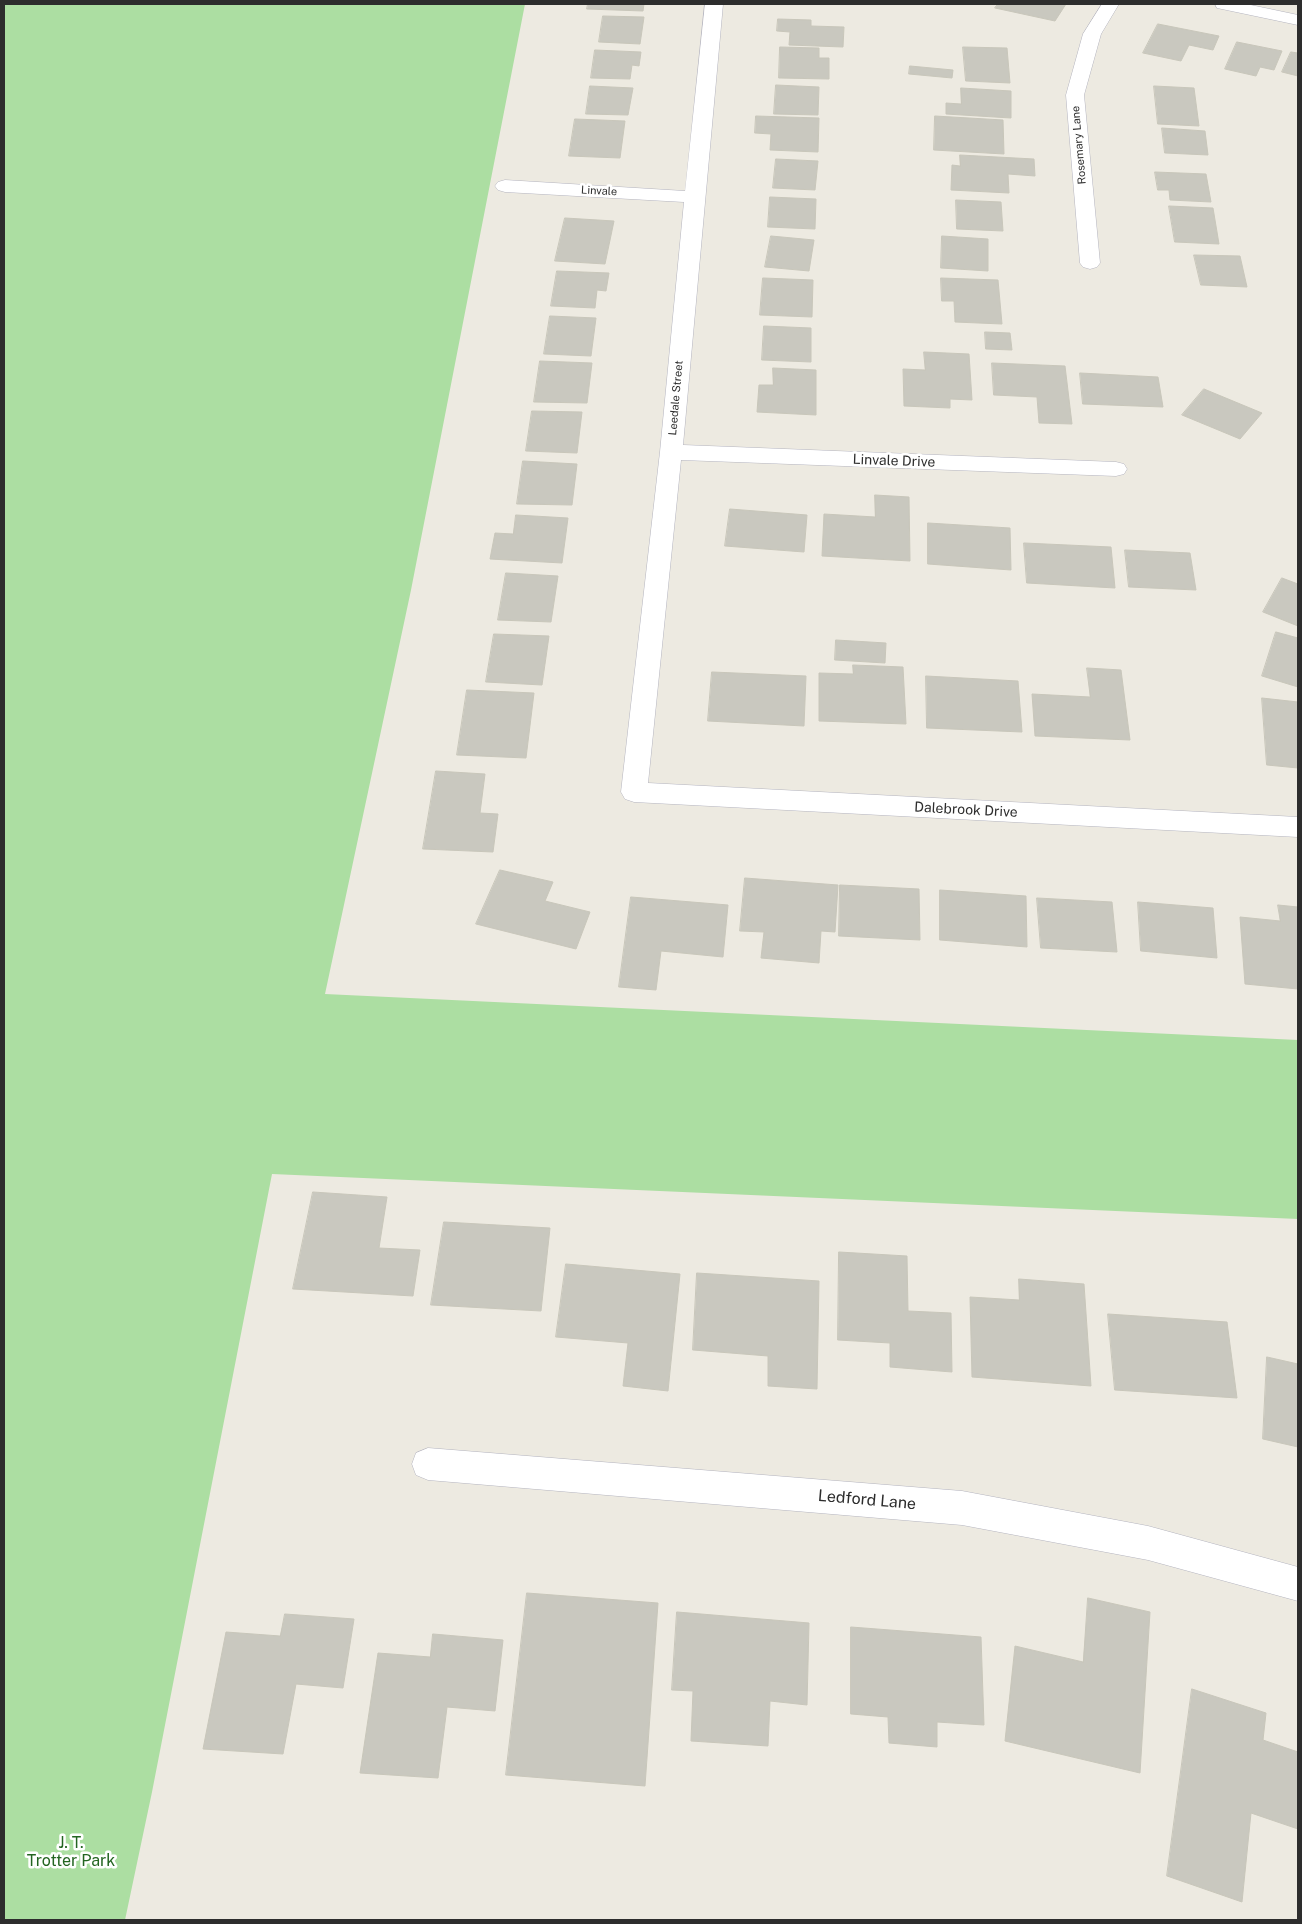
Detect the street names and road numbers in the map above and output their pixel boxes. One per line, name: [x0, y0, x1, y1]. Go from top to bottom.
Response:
street label: Rosemary Lane: [1069, 105, 1089, 185]
street label: Linvale: [581, 183, 617, 199]
street label: Leedale Street: [666, 360, 686, 436]
street label: Linvale Drive: [852, 451, 936, 471]
street label: Dalebrook Drive: [914, 799, 1018, 821]
street label: Ledford Lane: [817, 1486, 917, 1514]

